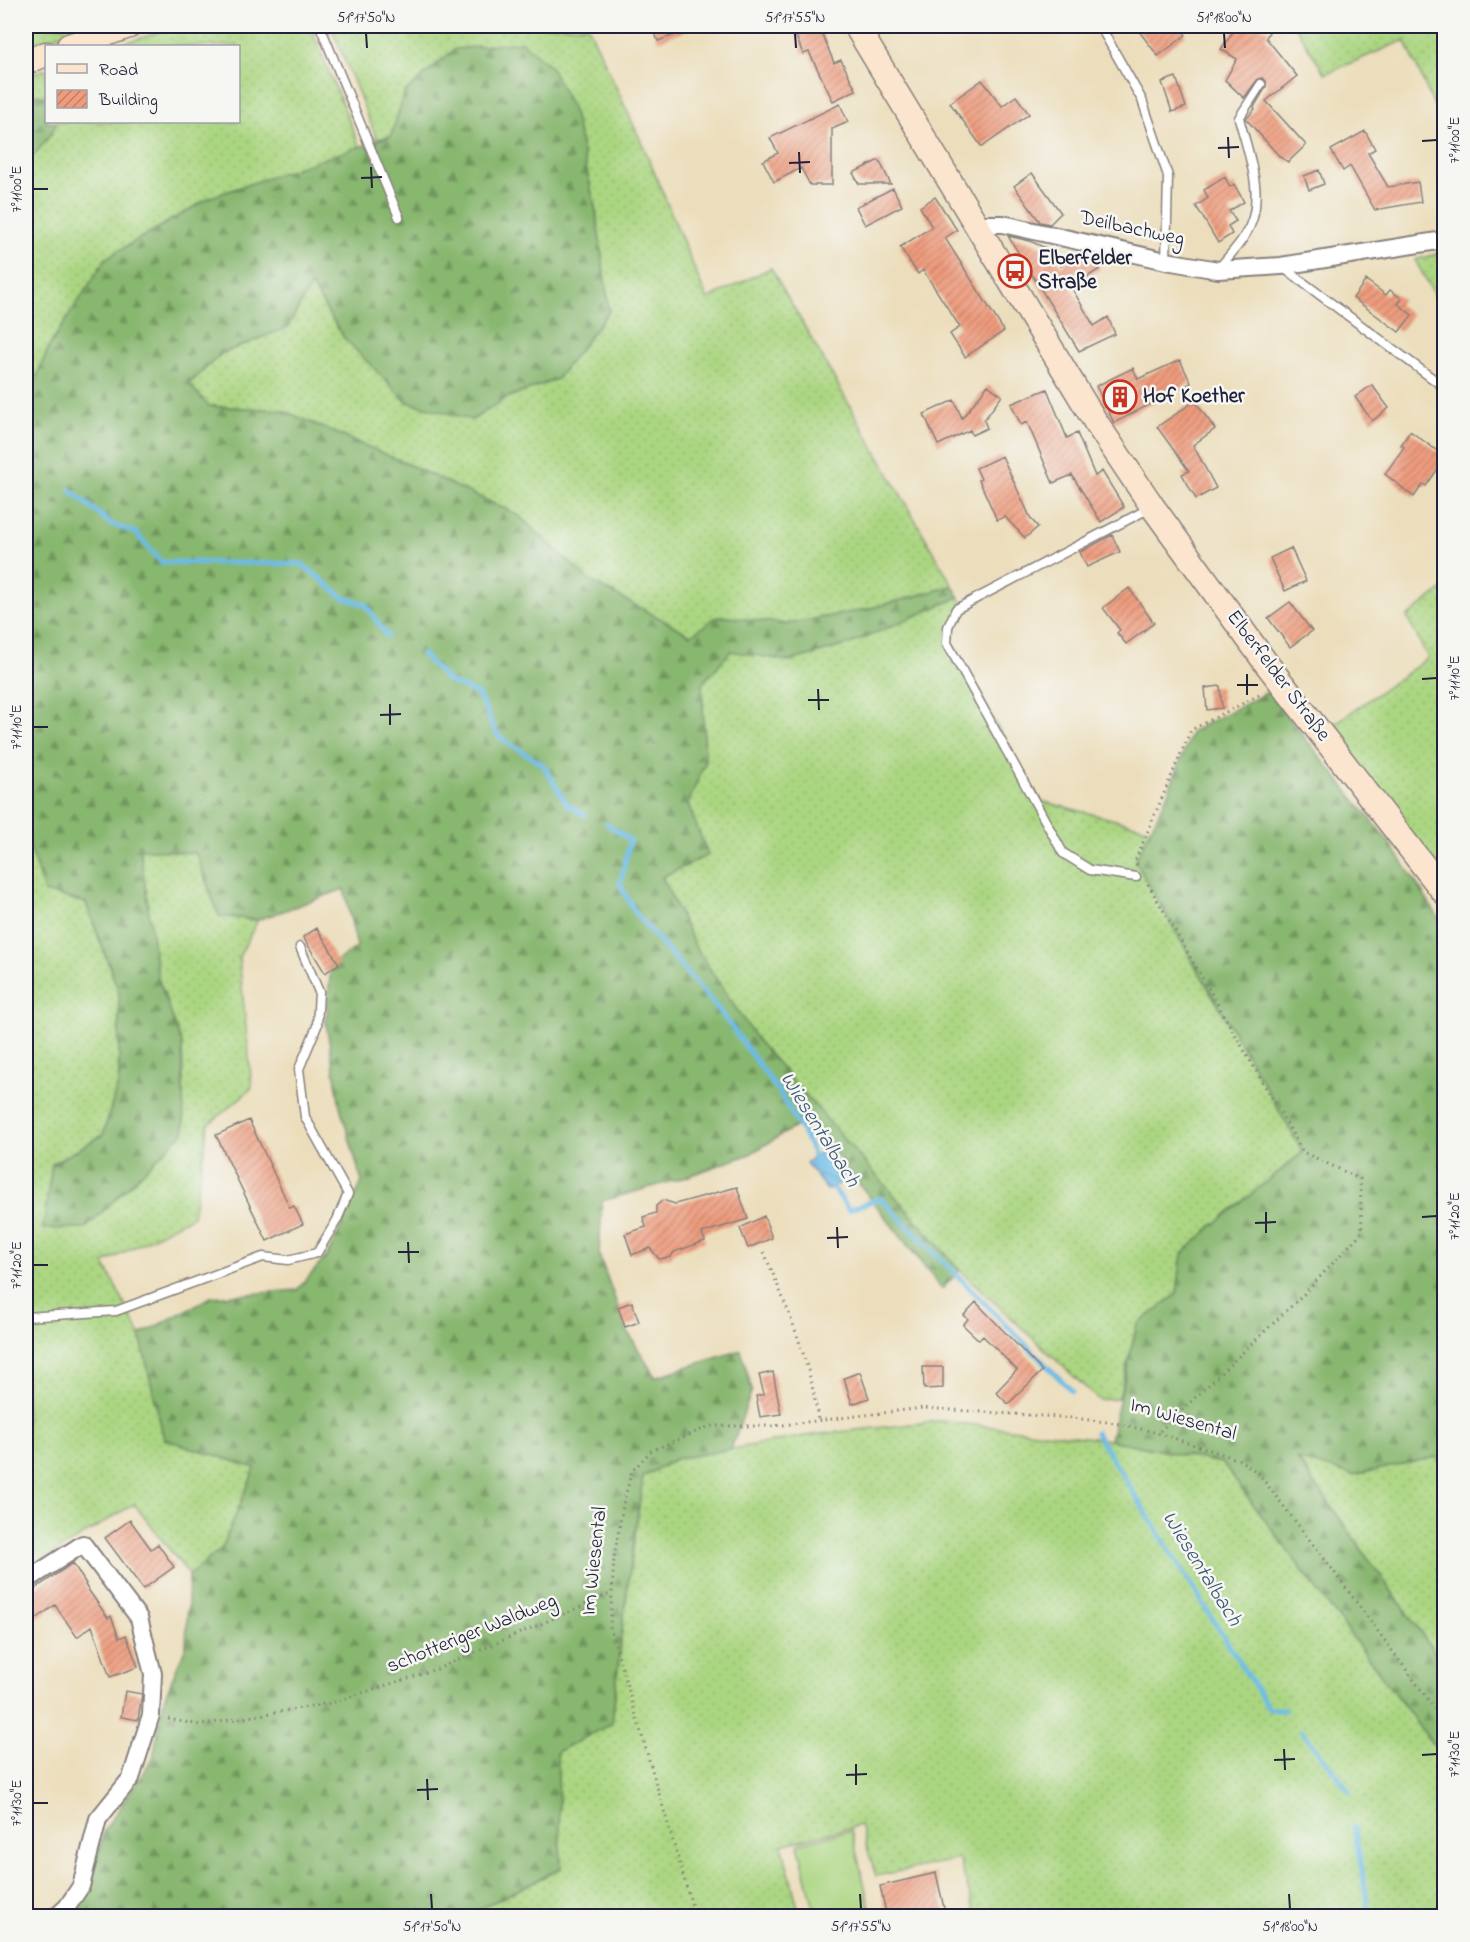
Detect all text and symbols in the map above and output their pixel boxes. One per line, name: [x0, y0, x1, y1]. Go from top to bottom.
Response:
text: 51°17'50"N: [337, 7, 395, 29]
text: 51°17'55"N: [765, 7, 825, 29]
text: 51°18'00"N: [1196, 7, 1252, 29]
legend: [45, 45, 240, 123]
text: Road: [99, 58, 138, 84]
text: Building: [98, 88, 158, 115]
text: 7°11'00"E: [1444, 117, 1466, 163]
text: 7°11'00"E: [6, 166, 28, 212]
street label: Deilbachweg: [1075, 203, 1187, 257]
place label: Elberfelder Straße: [1038, 244, 1132, 298]
bus stop icon: Elberfelder Straße: [997, 253, 1033, 289]
building icon: Hof Koether: [1102, 379, 1138, 415]
place label: Hof Koether: [1143, 382, 1245, 412]
street label: Elberfelder Straße: [1219, 604, 1338, 748]
text: 7°11'10"E: [1444, 655, 1466, 701]
text: 7°11'10"E: [6, 704, 28, 750]
water label: Wiesentalbach: [771, 1066, 867, 1194]
text: 7°11'20"E: [1444, 1192, 1466, 1240]
text: 7°11'20"E: [6, 1241, 28, 1289]
street label: Im Wiesental: [1126, 1391, 1240, 1449]
street label: Im Wiesental: [574, 1505, 616, 1617]
water label: Wiesentalbach: [1153, 1505, 1249, 1633]
street label: schotteriger Waldweg: [383, 1586, 562, 1684]
text: 7°11'30"E: [1444, 1731, 1466, 1777]
text: 7°11'30"E: [6, 1780, 28, 1826]
text: 51°17'50"N: [403, 1916, 461, 1938]
text: 51°17'55"N: [831, 1916, 891, 1938]
text: 51°18'00"N: [1262, 1916, 1318, 1938]

